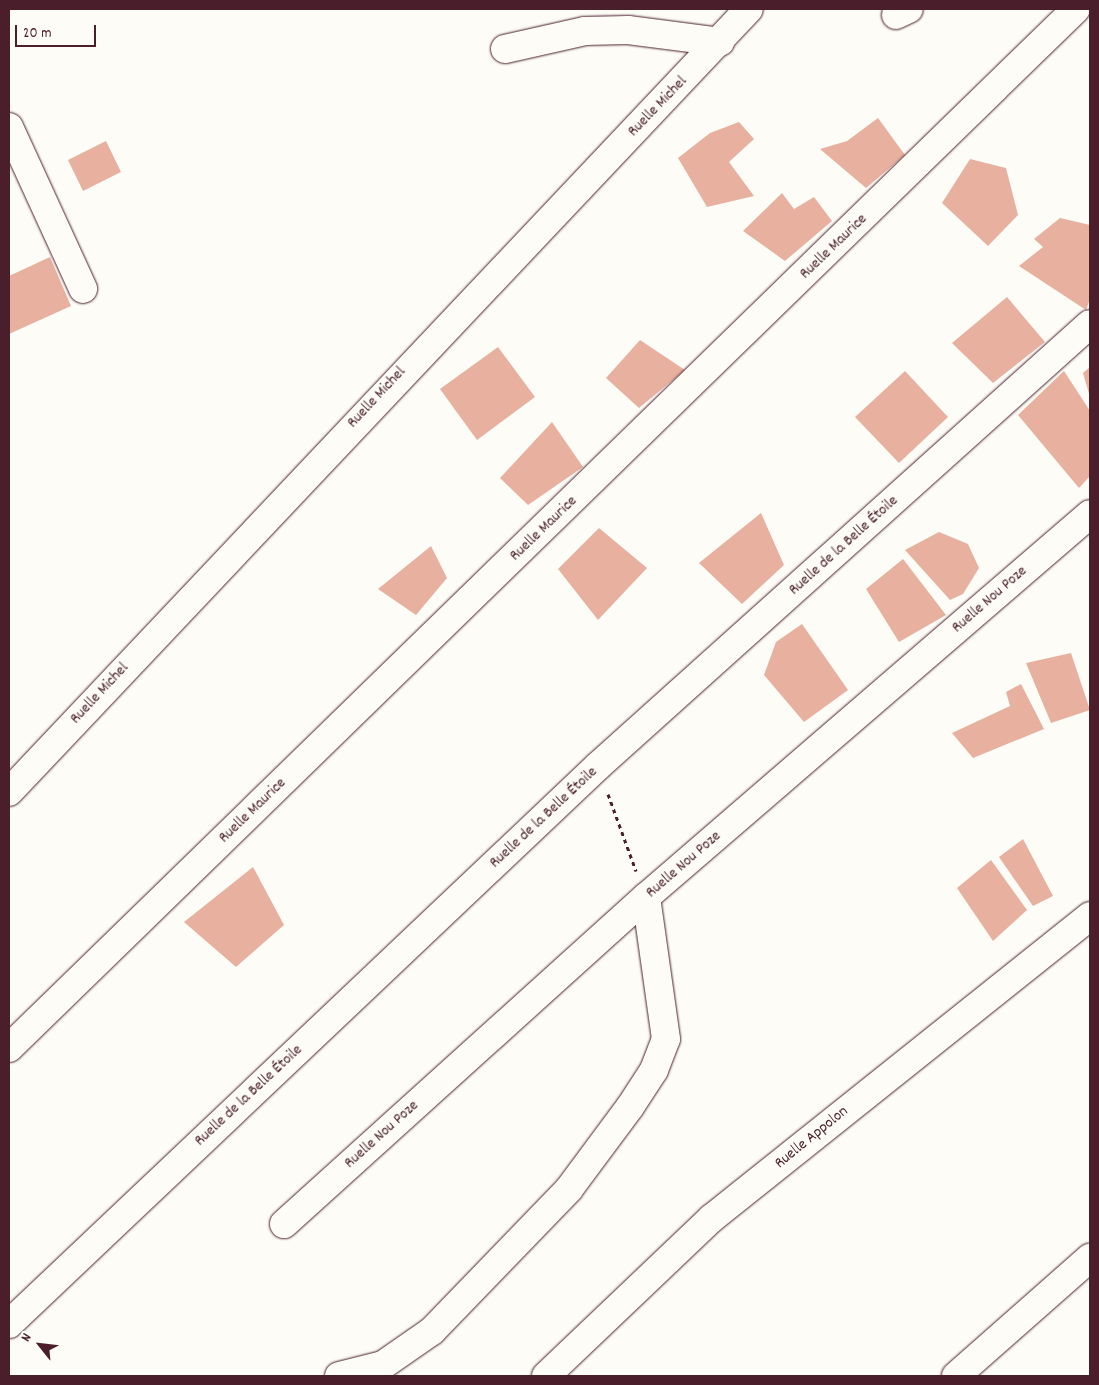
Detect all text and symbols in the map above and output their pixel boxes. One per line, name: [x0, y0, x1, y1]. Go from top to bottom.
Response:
scale bar: [18, 15, 99, 47]
text: 20 m: [23, 23, 51, 45]
street label: Ruelle Michel: [624, 73, 692, 141]
street label: Ruelle Maurice: [796, 210, 872, 284]
street label: Ruelle Michel: [344, 363, 410, 433]
street label: Ruelle Maurice: [506, 492, 582, 566]
street label: Ruelle de la Belle Étoile: [785, 492, 903, 600]
street label: Ruelle Nou Poze: [949, 562, 1031, 638]
street label: Ruelle Michel: [67, 659, 133, 729]
street label: Ruelle de la Belle Étoile: [486, 763, 602, 873]
street label: Ruelle Maurice: [215, 774, 291, 848]
street label: Ruelle Nou Poze: [643, 827, 725, 903]
street label: Ruelle de la Belle Étoile: [191, 1041, 307, 1151]
street label: Ruelle Nou Poze: [341, 1097, 423, 1173]
street label: Ruelle Appolon: [771, 1103, 853, 1173]
north arrow: [15, 1320, 65, 1370]
text: N: [16, 1330, 37, 1346]

